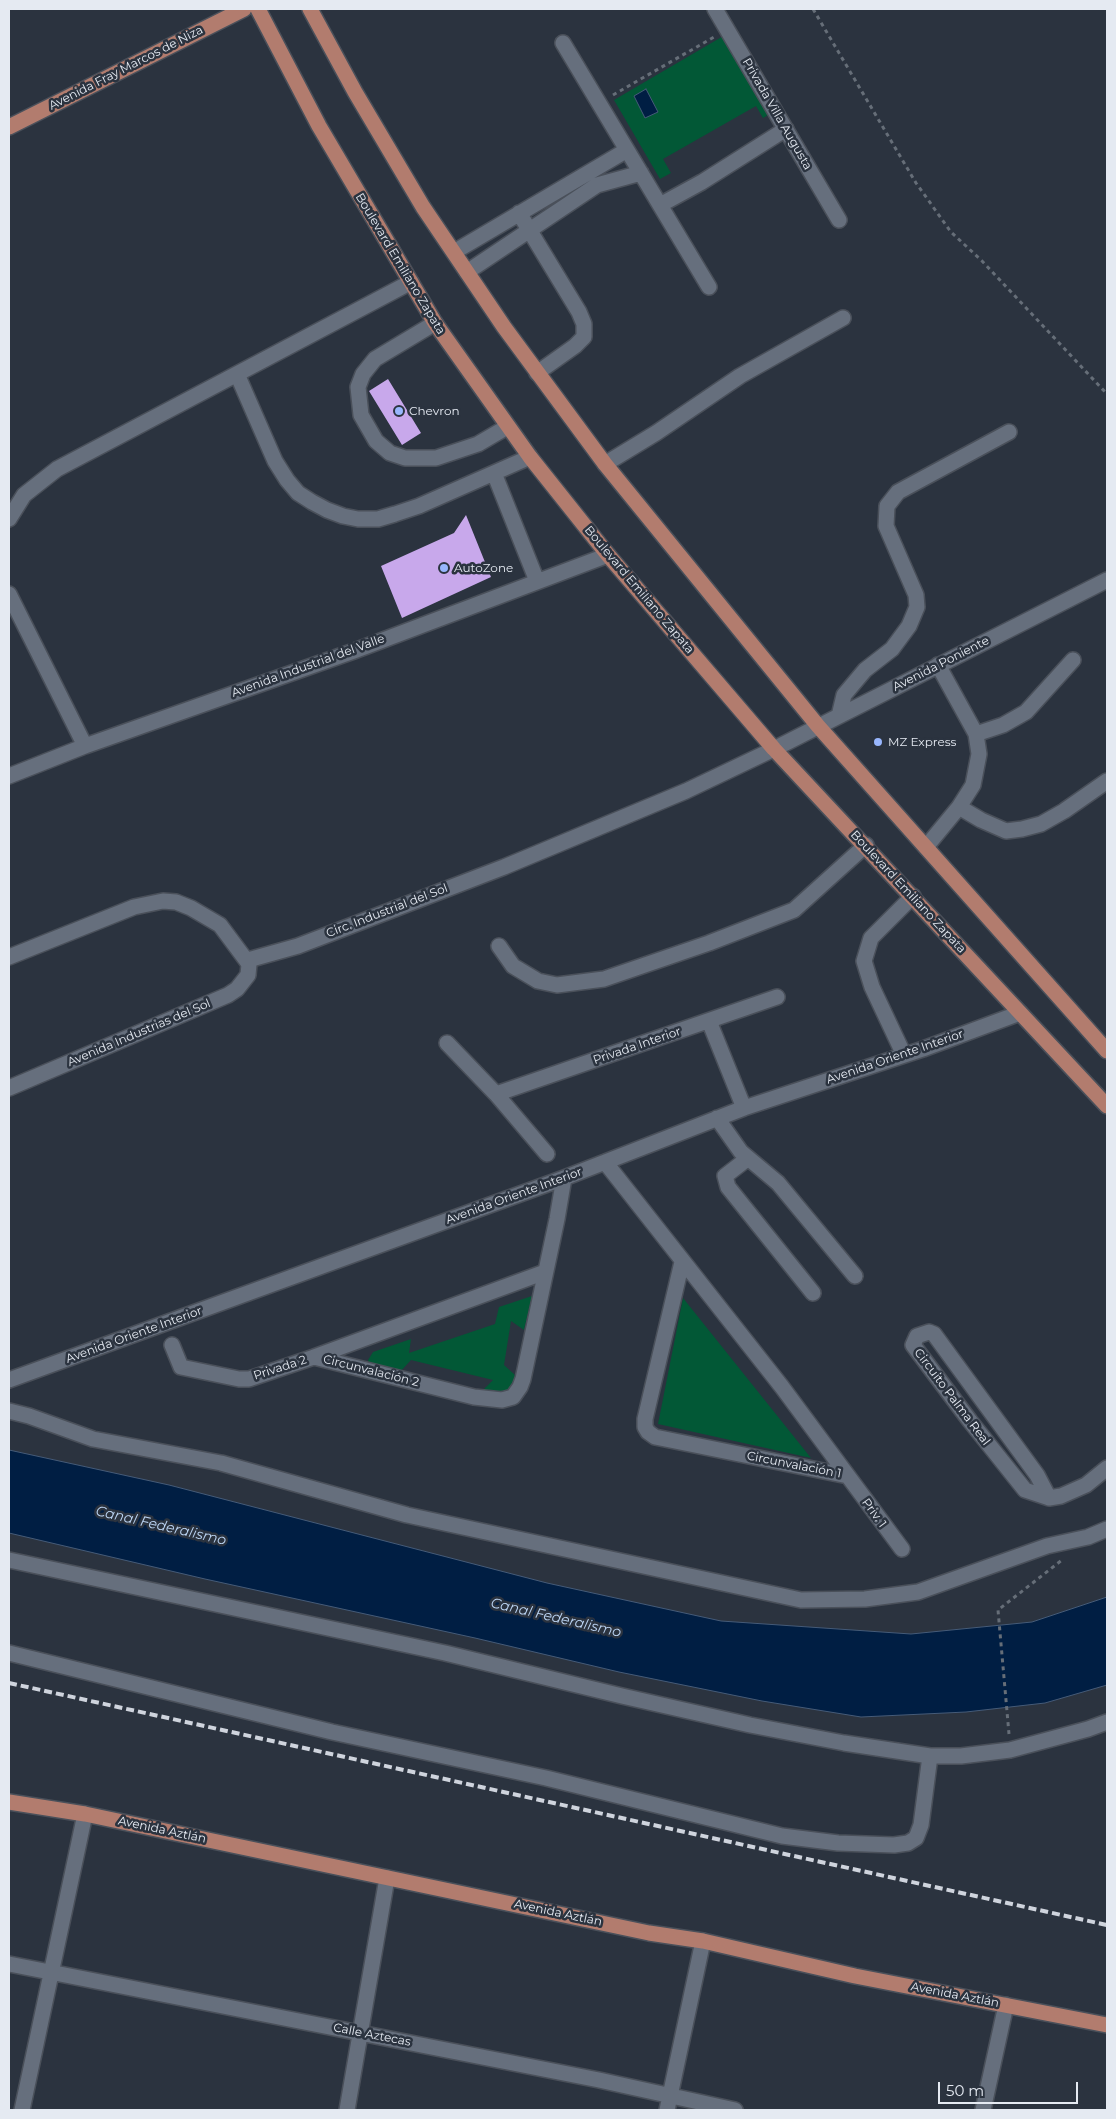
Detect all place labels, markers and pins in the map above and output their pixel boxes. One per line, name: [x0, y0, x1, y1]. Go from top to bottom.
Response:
place label: Chevron: [409, 404, 460, 418]
marker: Chevron: [393, 405, 405, 417]
place label: AutoZone: [454, 561, 513, 575]
marker: AutoZone: [438, 562, 450, 574]
place label: MZ Express: [888, 735, 956, 749]
marker: MZ Express: [872, 736, 884, 748]

